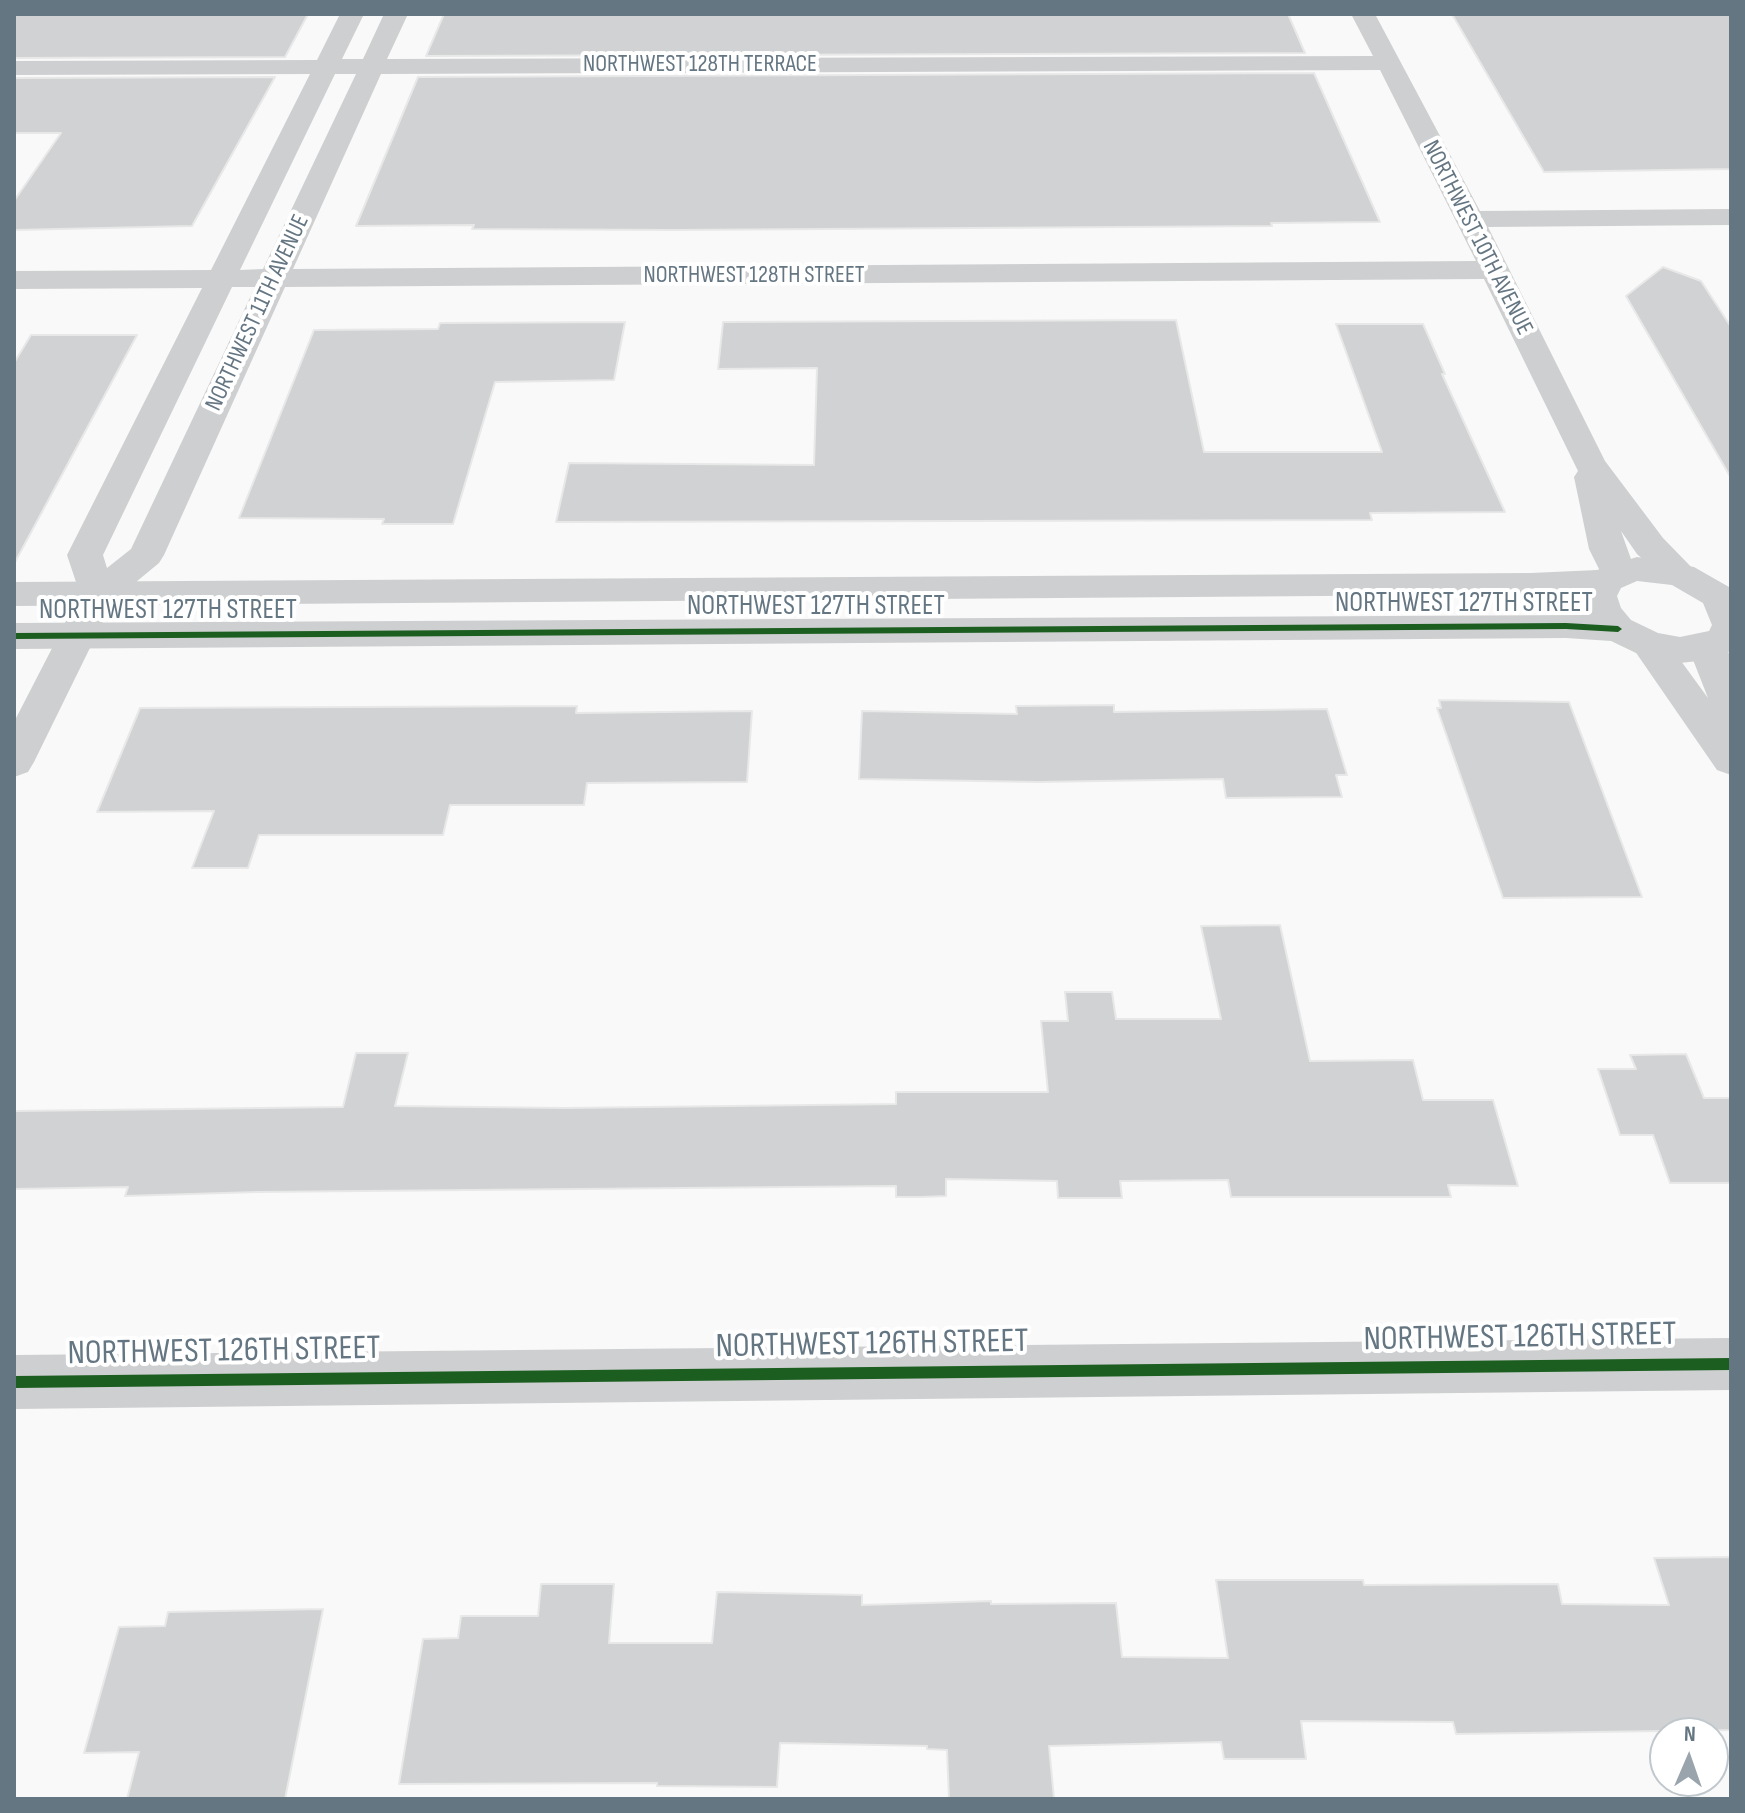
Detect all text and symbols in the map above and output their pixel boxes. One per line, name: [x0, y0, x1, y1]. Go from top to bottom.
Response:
street label: NORTHWEST 128TH TERRACE: [583, 51, 817, 79]
street label: NORTHWEST 10TH AVENUE: [1416, 136, 1538, 340]
street label: NORTHWEST 11TH AVENUE: [200, 211, 316, 415]
street label: NORTHWEST 128TH STREET: [643, 262, 865, 290]
street label: NORTHWEST 127TH STREET: [1335, 587, 1593, 621]
street label: NORTHWEST 127TH STREET: [687, 590, 945, 624]
street label: NORTHWEST 127TH STREET: [39, 594, 297, 628]
street label: NORTHWEST 126TH STREET: [1363, 1315, 1677, 1361]
street label: NORTHWEST 126TH STREET: [715, 1322, 1029, 1368]
street label: NORTHWEST 126TH STREET: [67, 1329, 381, 1375]
north arrow: [1649, 1717, 1729, 1797]
text: N: [1683, 1721, 1696, 1748]

